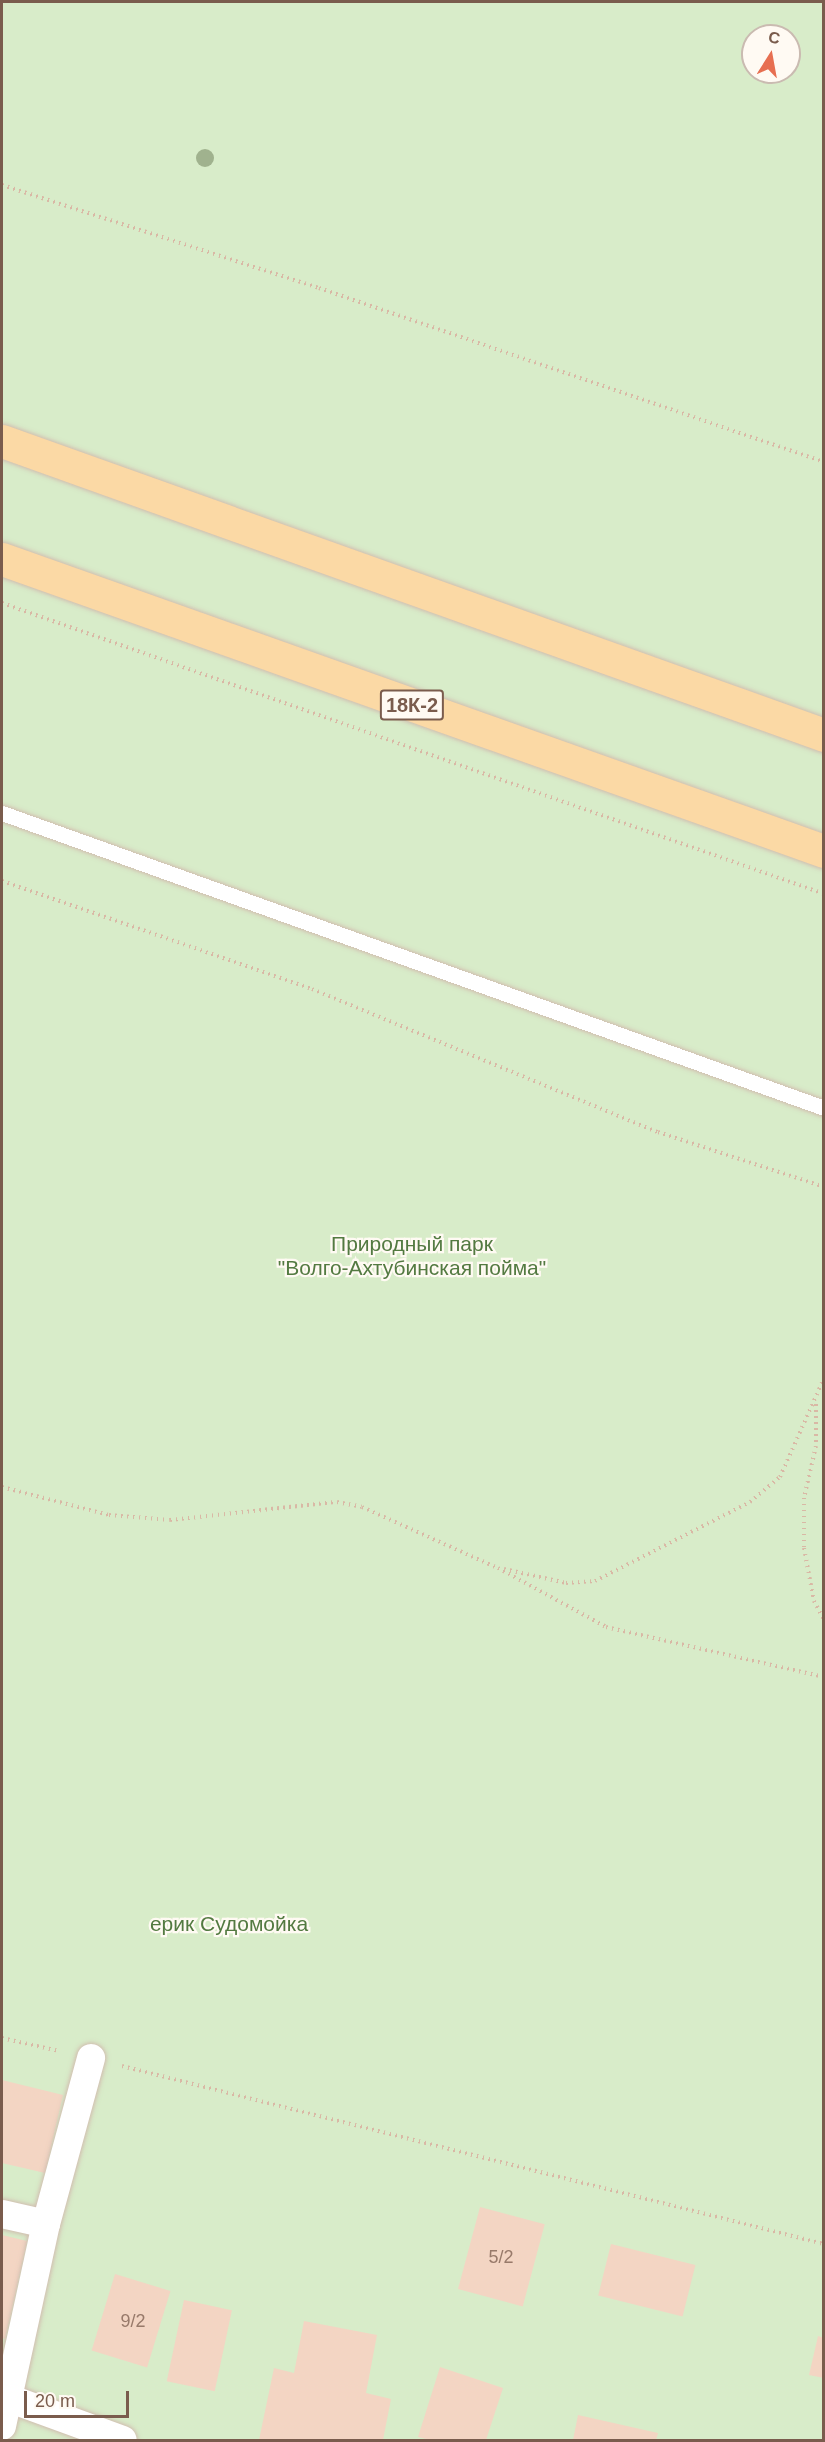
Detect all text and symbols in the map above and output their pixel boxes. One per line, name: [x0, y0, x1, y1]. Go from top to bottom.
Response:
north arrow: [741, 24, 801, 84]
text: С: [767, 28, 781, 47]
road number: 18К-2: [379, 688, 445, 722]
park label: Природный парк "Волго-Ахтубинская пойма": [278, 1231, 546, 1281]
park label: ерик Судомойка: [150, 1911, 308, 1937]
house number: 5/2: [488, 2246, 514, 2268]
house number: 9/2: [120, 2310, 146, 2332]
scale bar: [27, 2379, 132, 2417]
text: 20 m: [35, 2391, 75, 2411]

